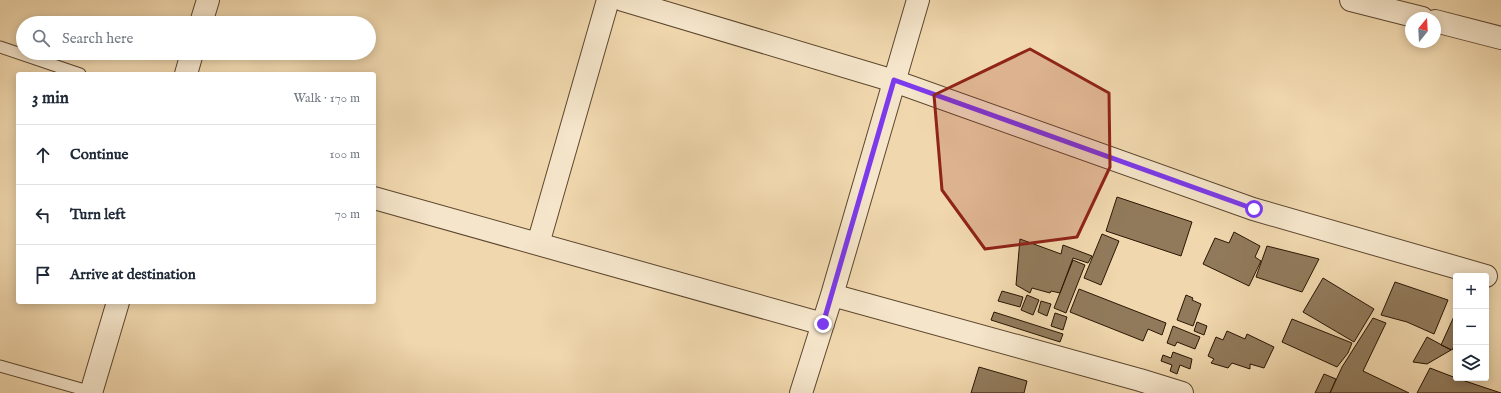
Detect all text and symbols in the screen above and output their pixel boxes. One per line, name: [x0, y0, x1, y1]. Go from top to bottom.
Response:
north arrow: [1405, 12, 1441, 48]
search box: [16, 16, 376, 60]
icon: search: [30, 27, 52, 49]
text: Search here: [62, 29, 133, 48]
text: 3 min: [32, 88, 69, 109]
text: Walk · 170 m: [294, 90, 360, 107]
icon: ahead: [32, 144, 54, 166]
text: Continue: [70, 145, 128, 164]
text: 100 m: [330, 146, 360, 163]
route start: [1245, 200, 1263, 218]
icon: left: [32, 204, 54, 226]
text: Turn left: [70, 205, 126, 224]
text: 70 m: [335, 206, 360, 223]
icon: arrive: [32, 264, 54, 286]
text: Arrive at destination: [70, 265, 196, 284]
map controls: [1453, 273, 1489, 381]
button: +: [1453, 273, 1489, 309]
button: −: [1453, 309, 1489, 345]
route end: [814, 315, 832, 333]
button: layers: [1453, 345, 1489, 381]

